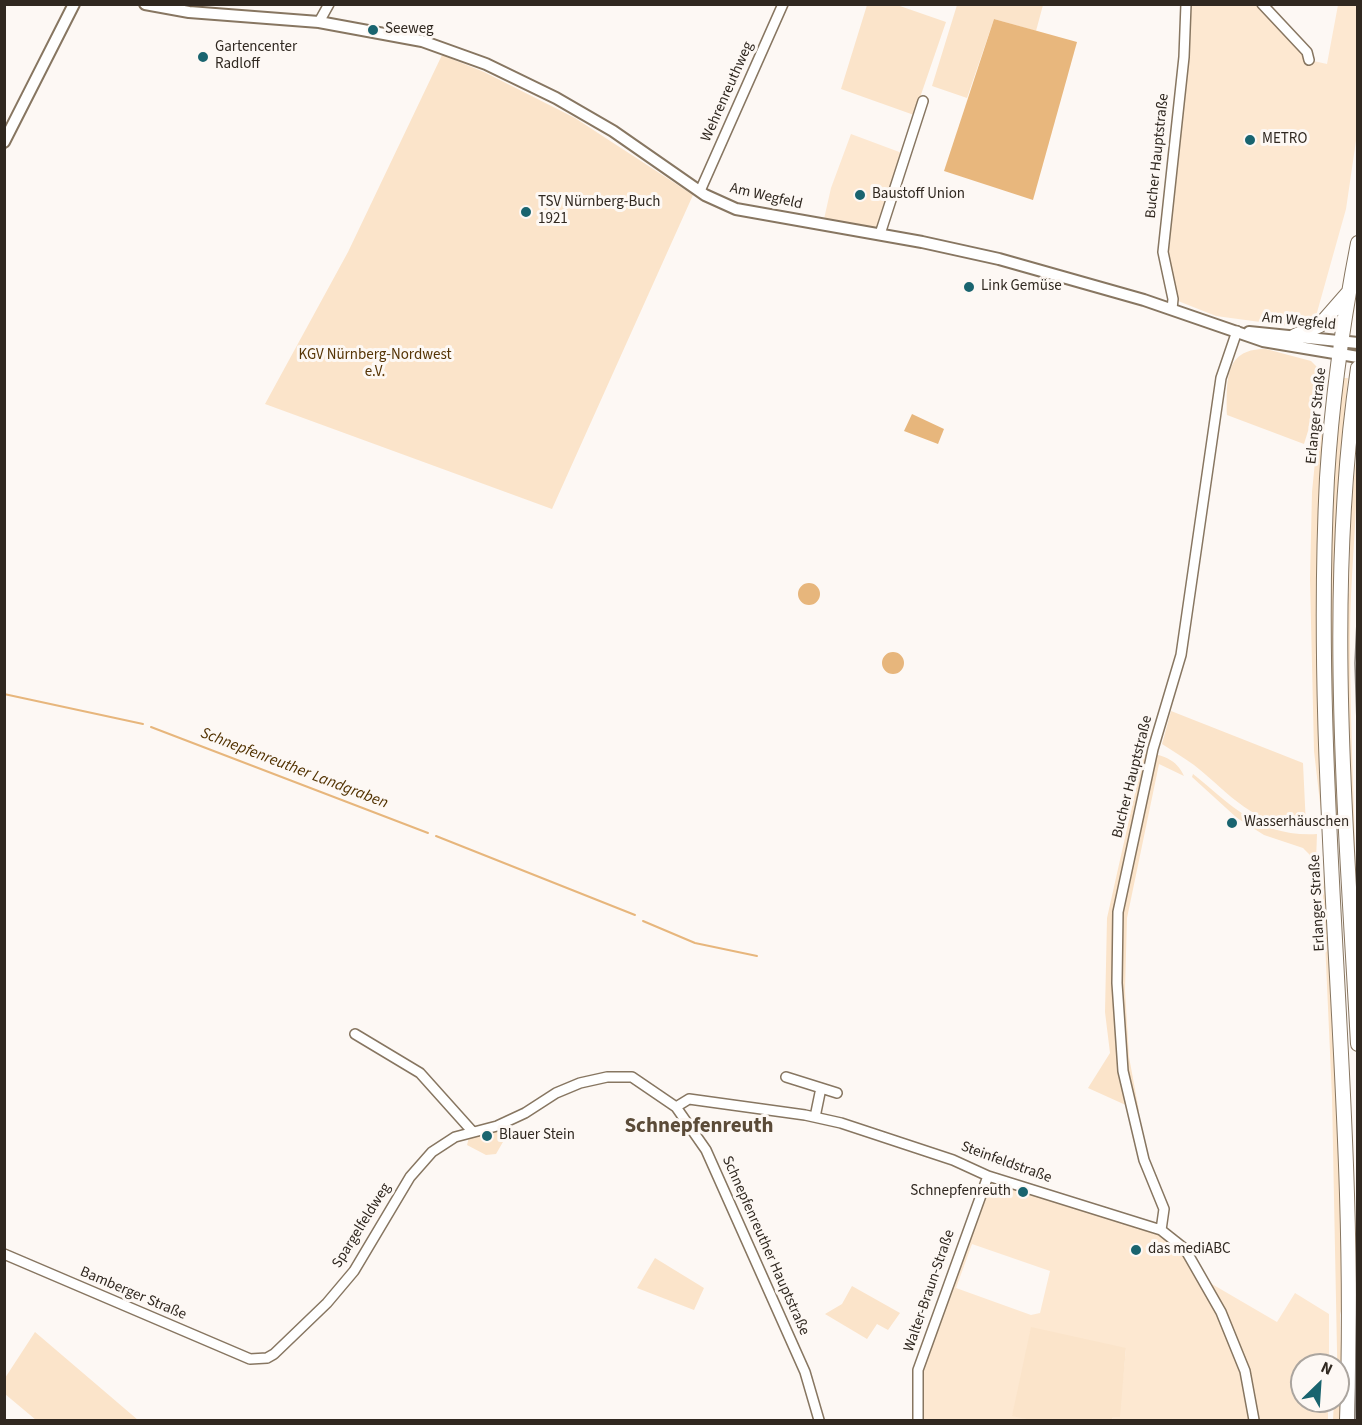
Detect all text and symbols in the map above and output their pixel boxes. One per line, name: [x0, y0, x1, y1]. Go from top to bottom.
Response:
place label: Seeweg: [385, 21, 434, 39]
marker: Seeweg: [366, 23, 380, 37]
place label: Gartencenter Radloff: [215, 39, 297, 74]
street label: Wehrenreuthweg: [698, 39, 758, 145]
marker: Gartencenter Radloff: [196, 50, 210, 64]
street label: Bucher Hauptstraße: [1142, 93, 1174, 219]
place label: METRO: [1262, 131, 1307, 149]
marker: METRO: [1243, 133, 1257, 147]
street label: Am Wegfeld: [728, 180, 804, 214]
place label: Baustoff Union: [872, 186, 965, 204]
marker: Baustoff Union: [853, 188, 867, 202]
place label: TSV Nürnberg-Buch 1921: [538, 194, 660, 229]
marker: TSV Nürnberg-Buch 1921: [519, 205, 533, 219]
place label: Link Gemüse: [981, 278, 1062, 296]
marker: Link Gemüse: [962, 280, 976, 294]
street label: Am Wegfeld: [1261, 309, 1337, 335]
park label: KGV Nürnberg-Nordwest e.V.: [299, 347, 451, 382]
street label: Erlanger Straße: [1303, 367, 1331, 465]
street label: Bucher Hauptstraße: [1109, 714, 1157, 840]
water label: Schnepfenreuther Landgraben: [197, 724, 391, 814]
place label: Wasserhäuschen: [1244, 814, 1349, 832]
marker: Wasserhäuschen: [1225, 816, 1239, 830]
street label: Erlanger Straße: [1306, 854, 1330, 952]
district label: Schnepfenreuth: [624, 1114, 774, 1140]
place label: Blauer Stein: [499, 1127, 575, 1145]
marker: Blauer Stein: [480, 1129, 494, 1143]
street label: Steinfeldstraße: [958, 1138, 1054, 1188]
street label: Schnepfenreuther Hauptstraße: [717, 1154, 813, 1338]
street label: Spargelfeldweg: [329, 1180, 395, 1272]
place label: Schnepfenreuth: [910, 1183, 1011, 1201]
marker: Schnepfenreuth: [1016, 1185, 1030, 1199]
street label: Walter-Braun-Straße: [901, 1228, 959, 1354]
place label: das mediABC: [1148, 1241, 1231, 1259]
marker: das mediABC: [1129, 1243, 1143, 1257]
street label: Bamberger Straße: [77, 1263, 189, 1325]
north arrow: [1290, 1353, 1350, 1413]
text: N: [1317, 1356, 1336, 1381]

